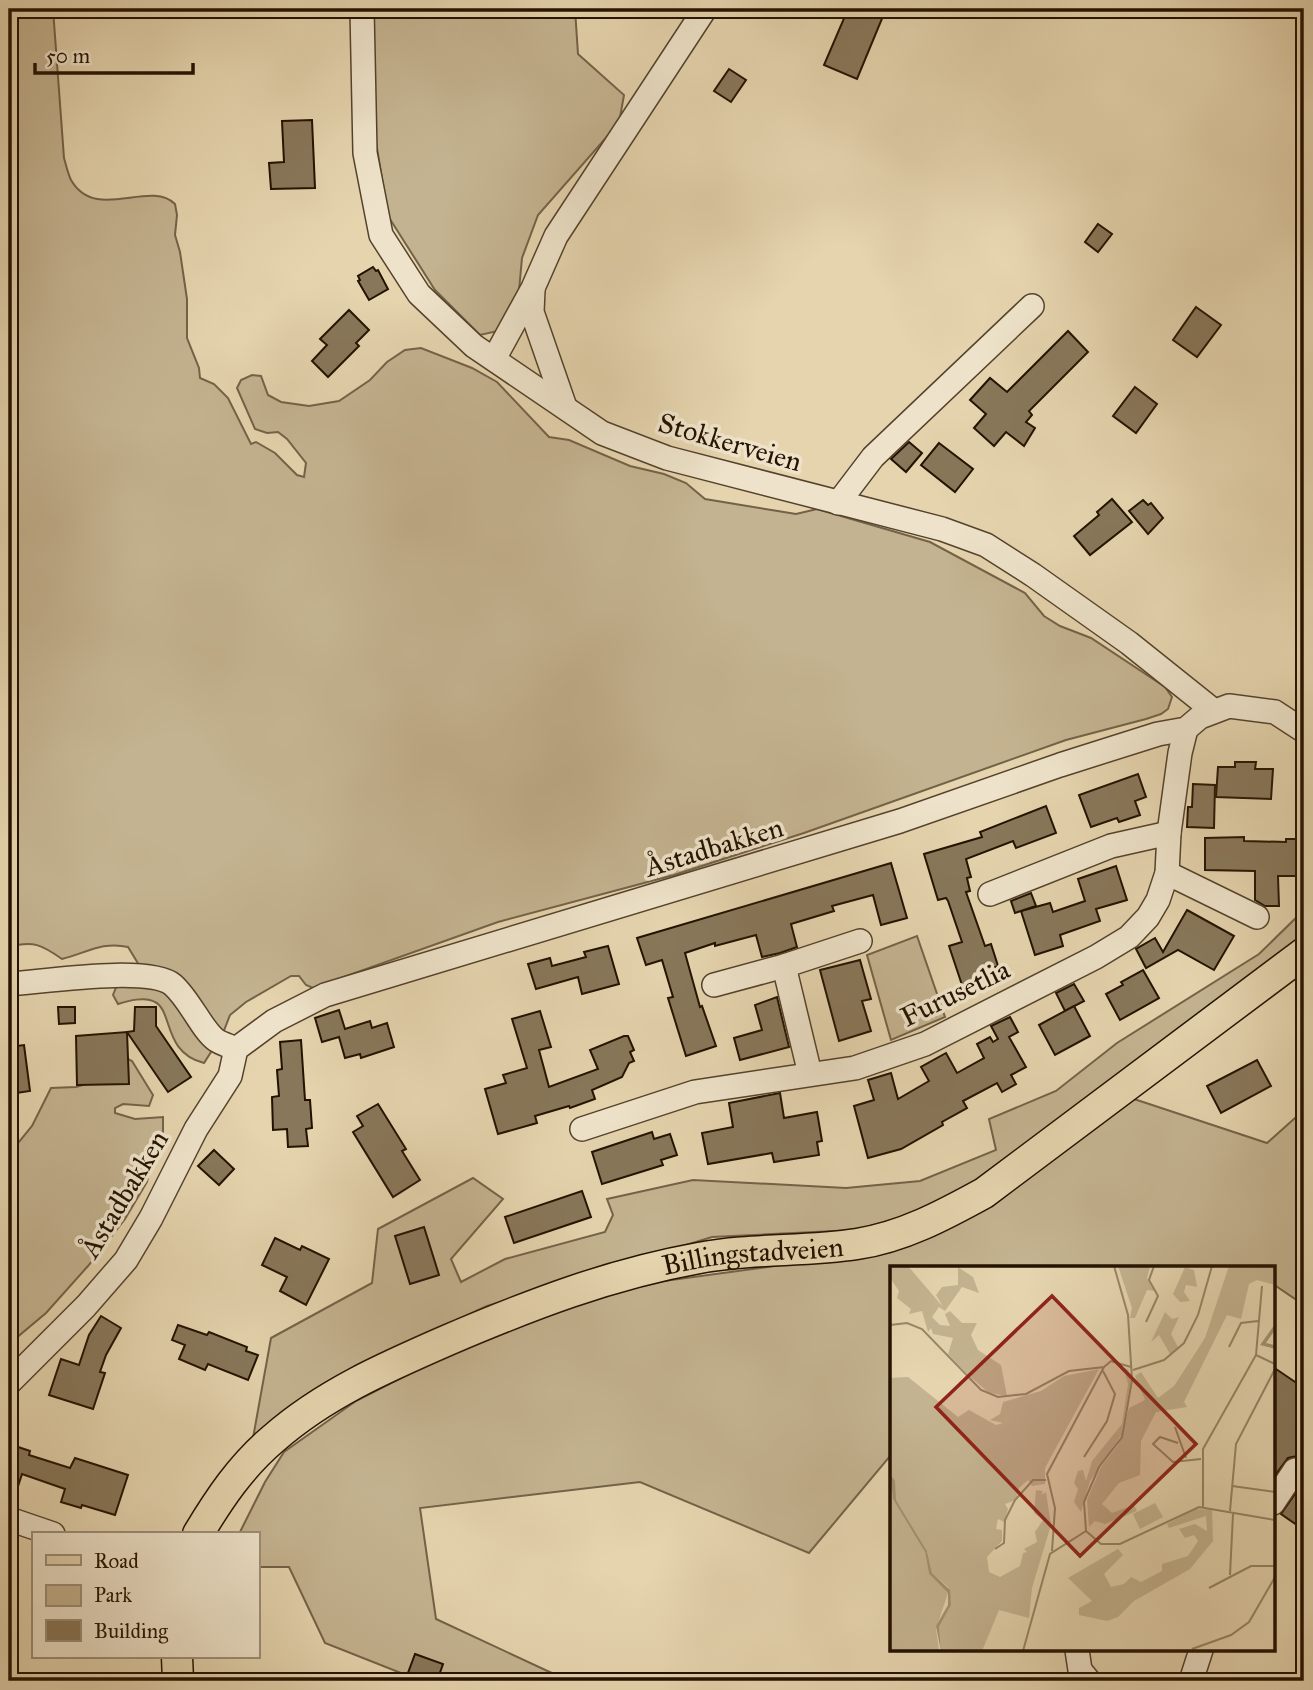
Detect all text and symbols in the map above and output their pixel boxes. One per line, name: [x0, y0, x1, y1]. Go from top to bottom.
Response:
scale bar: [35, 32, 192, 76]
text: 50 m: [46, 43, 91, 69]
street label: Stokkerveien: [654, 405, 806, 479]
street label: Åstadbakken: [640, 809, 787, 885]
street label: Furusetlia: [895, 951, 1016, 1034]
street label: Åstadbakken: [72, 1124, 176, 1265]
street label: Billingstadveien: [659, 1228, 845, 1283]
inset map: [890, 1266, 1274, 1652]
legend: [32, 1532, 259, 1658]
text: Road: [94, 1548, 139, 1574]
text: Park: [94, 1582, 132, 1608]
text: Building: [94, 1618, 168, 1644]

